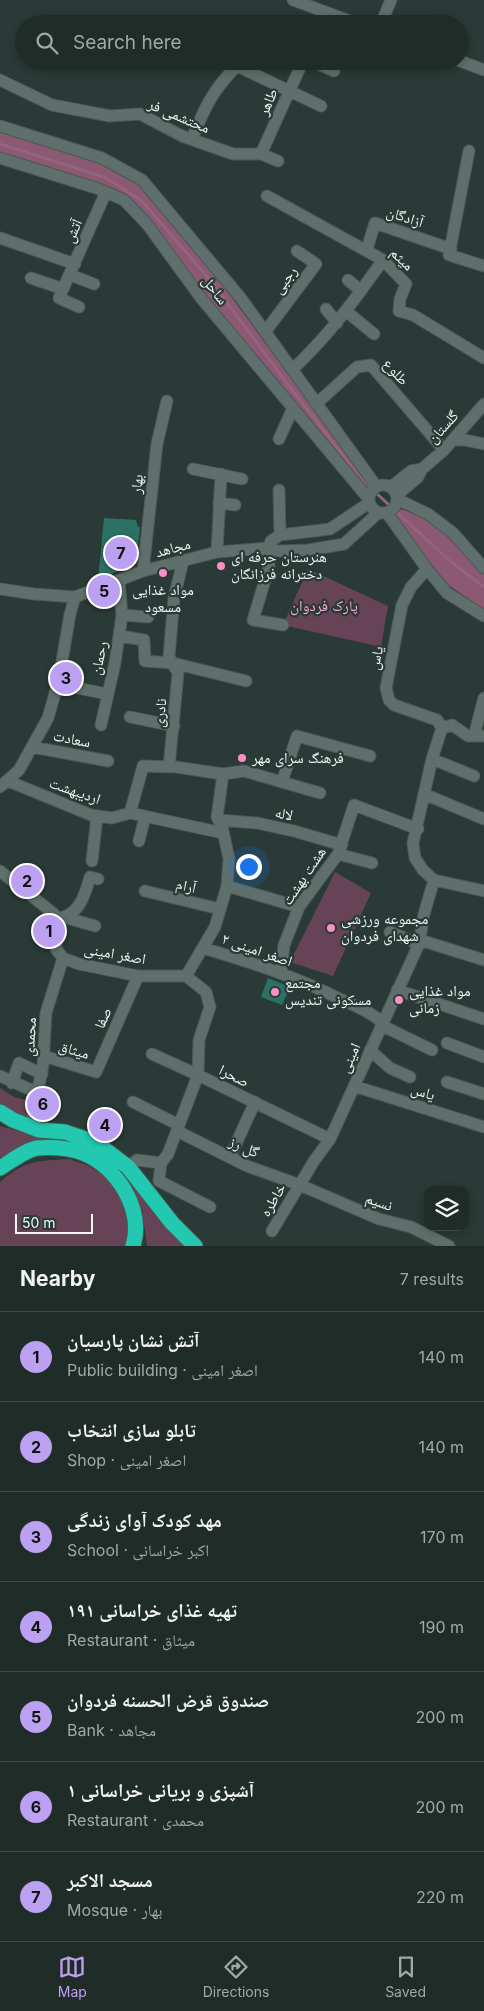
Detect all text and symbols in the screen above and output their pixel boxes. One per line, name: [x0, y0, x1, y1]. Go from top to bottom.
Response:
search box: [15, 15, 469, 70]
icon: search: [33, 29, 61, 57]
text: Search here: [73, 31, 182, 54]
street label: طاهر: [253, 85, 282, 119]
street label: محتشمی فر: [144, 94, 213, 138]
street label: آزادگان: [384, 202, 427, 233]
street label: آتش: [59, 215, 87, 246]
street label: میثم: [386, 243, 418, 275]
street label: رجبی: [268, 262, 302, 298]
street label: ساحل: [197, 271, 233, 309]
street label: طلوع: [379, 354, 413, 390]
street label: گلستان: [423, 406, 463, 448]
street label: بهار: [126, 473, 147, 496]
pin: 7: [105, 534, 137, 572]
street label: مجاهد: [153, 534, 193, 561]
place label: هنرستان حرفه ای دخترانه فرزانگان: [231, 547, 327, 584]
marker: هنرستان حرفه ای دخترانه فرزانگان: [215, 560, 227, 572]
marker: مواد غذایی مسعود: [157, 567, 169, 579]
pin: 5: [88, 572, 120, 610]
place label: مواد غذایی مسعود: [132, 580, 194, 616]
park label: پارک فردوان: [290, 596, 358, 616]
street label: رحمان: [86, 639, 112, 677]
street label: یاس: [364, 644, 388, 672]
pin: 3: [50, 659, 82, 697]
street label: نادری: [149, 697, 171, 729]
street label: سعادت: [52, 726, 93, 751]
place label: فرهنگ سرای مهر: [251, 748, 344, 768]
marker: فرهنگ سرای مهر: [236, 752, 248, 764]
street label: اردیبهشت: [47, 773, 103, 808]
street label: لاله: [273, 802, 295, 825]
street label: هشت بهشت: [277, 843, 330, 908]
your location: [236, 854, 262, 880]
pin: 2: [11, 862, 43, 900]
street label: آرام: [174, 874, 199, 898]
place label: مجموعه ورزشی شهدای فردوان: [341, 909, 429, 946]
pin: 1: [33, 912, 65, 950]
marker: مجموعه ورزشی شهدای فردوان: [325, 922, 337, 934]
street label: ۲ اصغر امینی: [219, 929, 295, 971]
street label: اصغر امینی: [83, 939, 147, 969]
place label: مجتمع مسکونی تندیس: [285, 973, 372, 1010]
place label: مواد غذایی زمانی: [409, 981, 471, 1018]
marker: مجتمع مسکونی تندیس: [269, 986, 281, 998]
marker: مواد غذایی زمانی: [393, 994, 405, 1006]
street label: صفا: [90, 1004, 116, 1031]
street label: محمدی: [19, 1017, 41, 1057]
street label: میثاق: [56, 1036, 92, 1064]
street label: امینی: [335, 1040, 365, 1076]
street label: صحرا: [216, 1060, 253, 1091]
street label: یاس: [409, 1079, 438, 1105]
pin: 6: [27, 1085, 59, 1123]
pin: 4: [89, 1106, 121, 1144]
street label: گل رز: [225, 1131, 263, 1163]
street label: خاطره: [255, 1179, 290, 1220]
map controls: [424, 1186, 469, 1231]
button: layers: [424, 1186, 469, 1231]
street label: نسیم: [363, 1188, 395, 1216]
scale bar: [15, 1211, 92, 1234]
text: 50 m: [22, 1214, 56, 1231]
text: Nearby: [20, 1266, 95, 1291]
text: 7 results: [400, 1269, 464, 1289]
text: آتش نشان پارسیان: [67, 1329, 199, 1352]
text: 1: [33, 1347, 39, 1367]
text: 140 m: [419, 1347, 464, 1367]
text: Public building · اصغر امینی: [67, 1360, 258, 1380]
text: تابلو سازی انتخاب: [67, 1419, 196, 1442]
text: 2: [31, 1437, 41, 1457]
text: 140 m: [419, 1437, 464, 1457]
text: Shop · اصغر امینی: [67, 1450, 186, 1470]
text: مهد کودک آوای زندگی: [67, 1509, 222, 1532]
text: 3: [31, 1527, 41, 1547]
text: 170 m: [420, 1527, 464, 1547]
text: School · اکبر خراسانی: [67, 1540, 209, 1560]
text: ۱۹۱ تهیه غذای خراسانی: [67, 1599, 237, 1622]
text: 4: [31, 1617, 41, 1637]
text: 190 m: [419, 1617, 464, 1637]
text: Restaurant · میثاق: [67, 1630, 195, 1650]
text: صندوق قرض الحسنه فردوان: [67, 1689, 269, 1712]
text: 5: [31, 1707, 41, 1727]
text: 200 m: [416, 1707, 464, 1727]
text: Bank · مجاهد: [67, 1720, 156, 1740]
text: آشپزی و بریانی خراسانی ۱: [67, 1779, 254, 1802]
text: 6: [31, 1797, 41, 1817]
text: 200 m: [416, 1797, 464, 1817]
text: Restaurant · محمدی: [67, 1810, 204, 1830]
text: مسجد الاکبر: [67, 1869, 153, 1892]
text: 7: [31, 1887, 41, 1907]
text: 220 m: [416, 1887, 464, 1907]
text: Mosque · بهار: [67, 1900, 162, 1920]
tab: Map: [58, 1953, 87, 2000]
tab: Directions: [203, 1953, 269, 2000]
tab: Saved: [385, 1953, 426, 2000]

